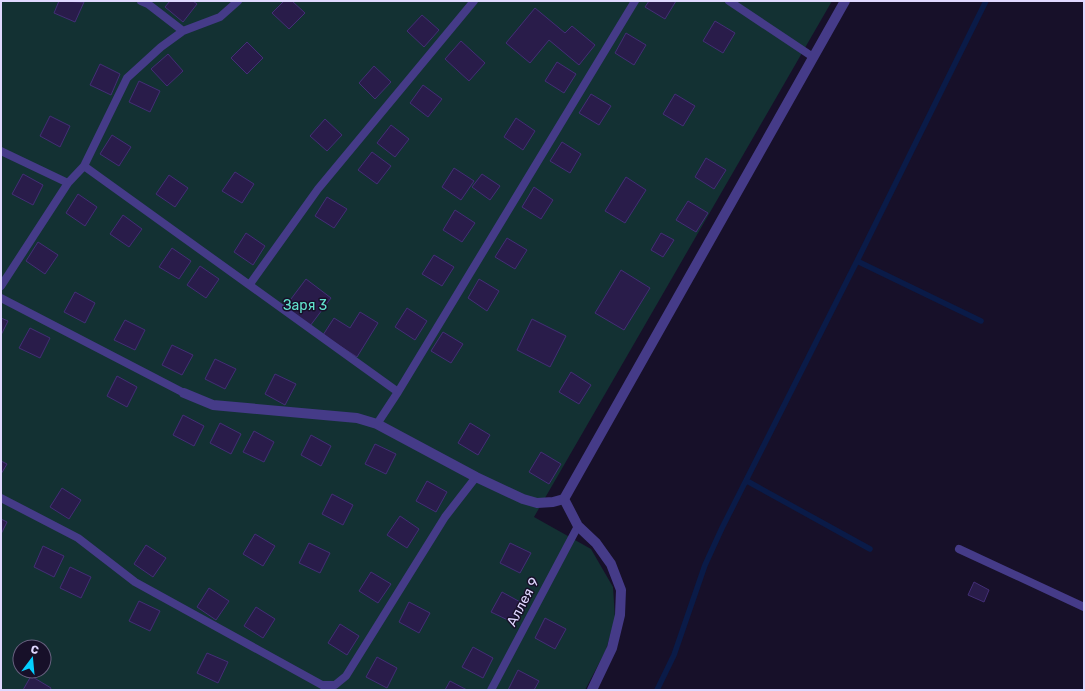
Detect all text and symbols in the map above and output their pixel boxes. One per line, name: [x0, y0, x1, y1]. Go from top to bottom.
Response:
park label: Заря 3: [283, 297, 327, 314]
street label: Аллея 9: [503, 575, 543, 629]
north arrow: [12, 639, 52, 679]
text: С: [29, 643, 40, 657]

